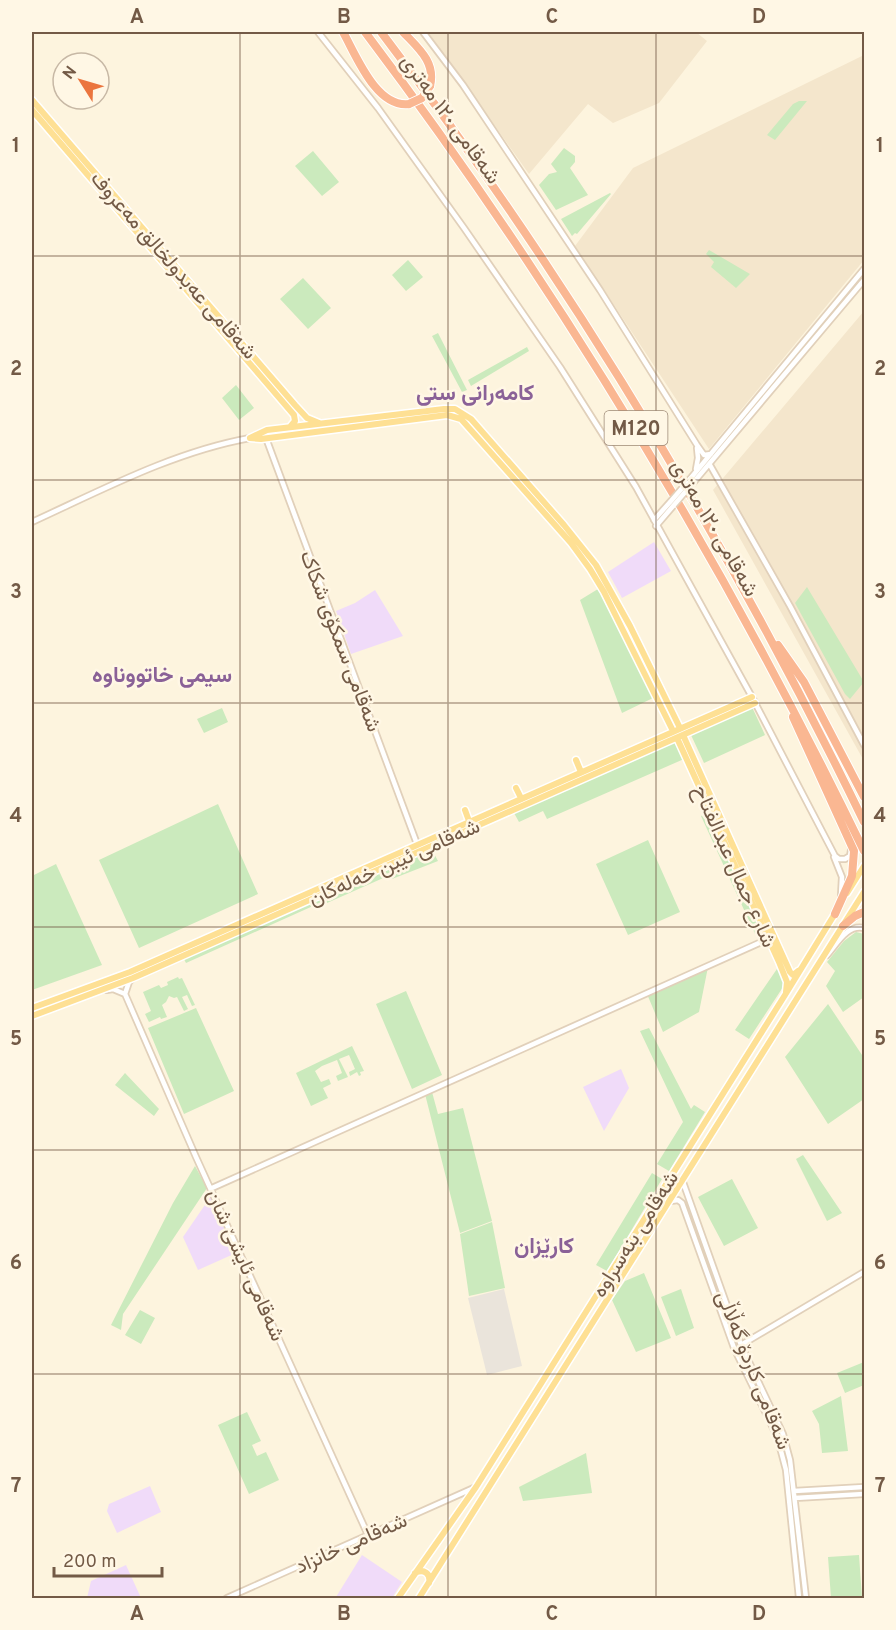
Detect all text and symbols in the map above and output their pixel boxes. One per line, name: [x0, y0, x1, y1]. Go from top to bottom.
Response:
text: A: [130, 5, 144, 31]
text: B: [337, 5, 351, 31]
text: C: [546, 5, 558, 31]
text: D: [752, 5, 766, 31]
street label: شەقامی ١٢٠ مەتری: [394, 50, 506, 190]
north arrow: [51, 51, 111, 111]
text: N: [59, 63, 82, 84]
text: 1: [12, 134, 20, 160]
text: 1: [876, 134, 884, 160]
street label: شەقامی عەبدولخالق مەعروف: [84, 166, 262, 366]
text: 2: [10, 357, 22, 383]
text: 2: [874, 357, 886, 383]
district label: كامه‌رانی ستی: [416, 381, 534, 408]
road number: M120: [604, 411, 668, 445]
street label: شەقامی ١٢٠ مەتری: [663, 455, 764, 602]
street label: شەقامی سمکۆی شکاک: [293, 547, 387, 736]
text: 3: [10, 580, 22, 606]
text: 3: [874, 580, 886, 606]
district label: سیمی خاتووناوه: [92, 663, 232, 690]
street label: شارع جمال عبدالفتاح: [686, 781, 782, 952]
text: 4: [10, 804, 22, 830]
text: 4: [874, 804, 886, 830]
street label: شەقامی ئیبن خەلەکان: [305, 813, 485, 913]
text: 5: [10, 1027, 22, 1053]
text: 5: [874, 1027, 886, 1053]
street label: شەقامی بنەسراوە: [587, 1167, 686, 1303]
street label: شەقامی ئایشێ شان: [199, 1185, 290, 1346]
district label: کارێزان: [514, 1234, 574, 1261]
text: 6: [10, 1251, 22, 1277]
text: 6: [874, 1251, 886, 1277]
street label: شەقامی کاردۆ گەڵاڵی: [708, 1287, 798, 1454]
text: 7: [11, 1474, 21, 1500]
text: 7: [875, 1474, 885, 1500]
street label: شەقامی خانزاد: [291, 1508, 412, 1581]
scale bar: [54, 1540, 162, 1578]
text: 200 m: [63, 1551, 116, 1574]
text: A: [130, 1602, 144, 1628]
text: B: [337, 1602, 351, 1628]
text: C: [546, 1602, 558, 1628]
text: D: [752, 1602, 766, 1628]

